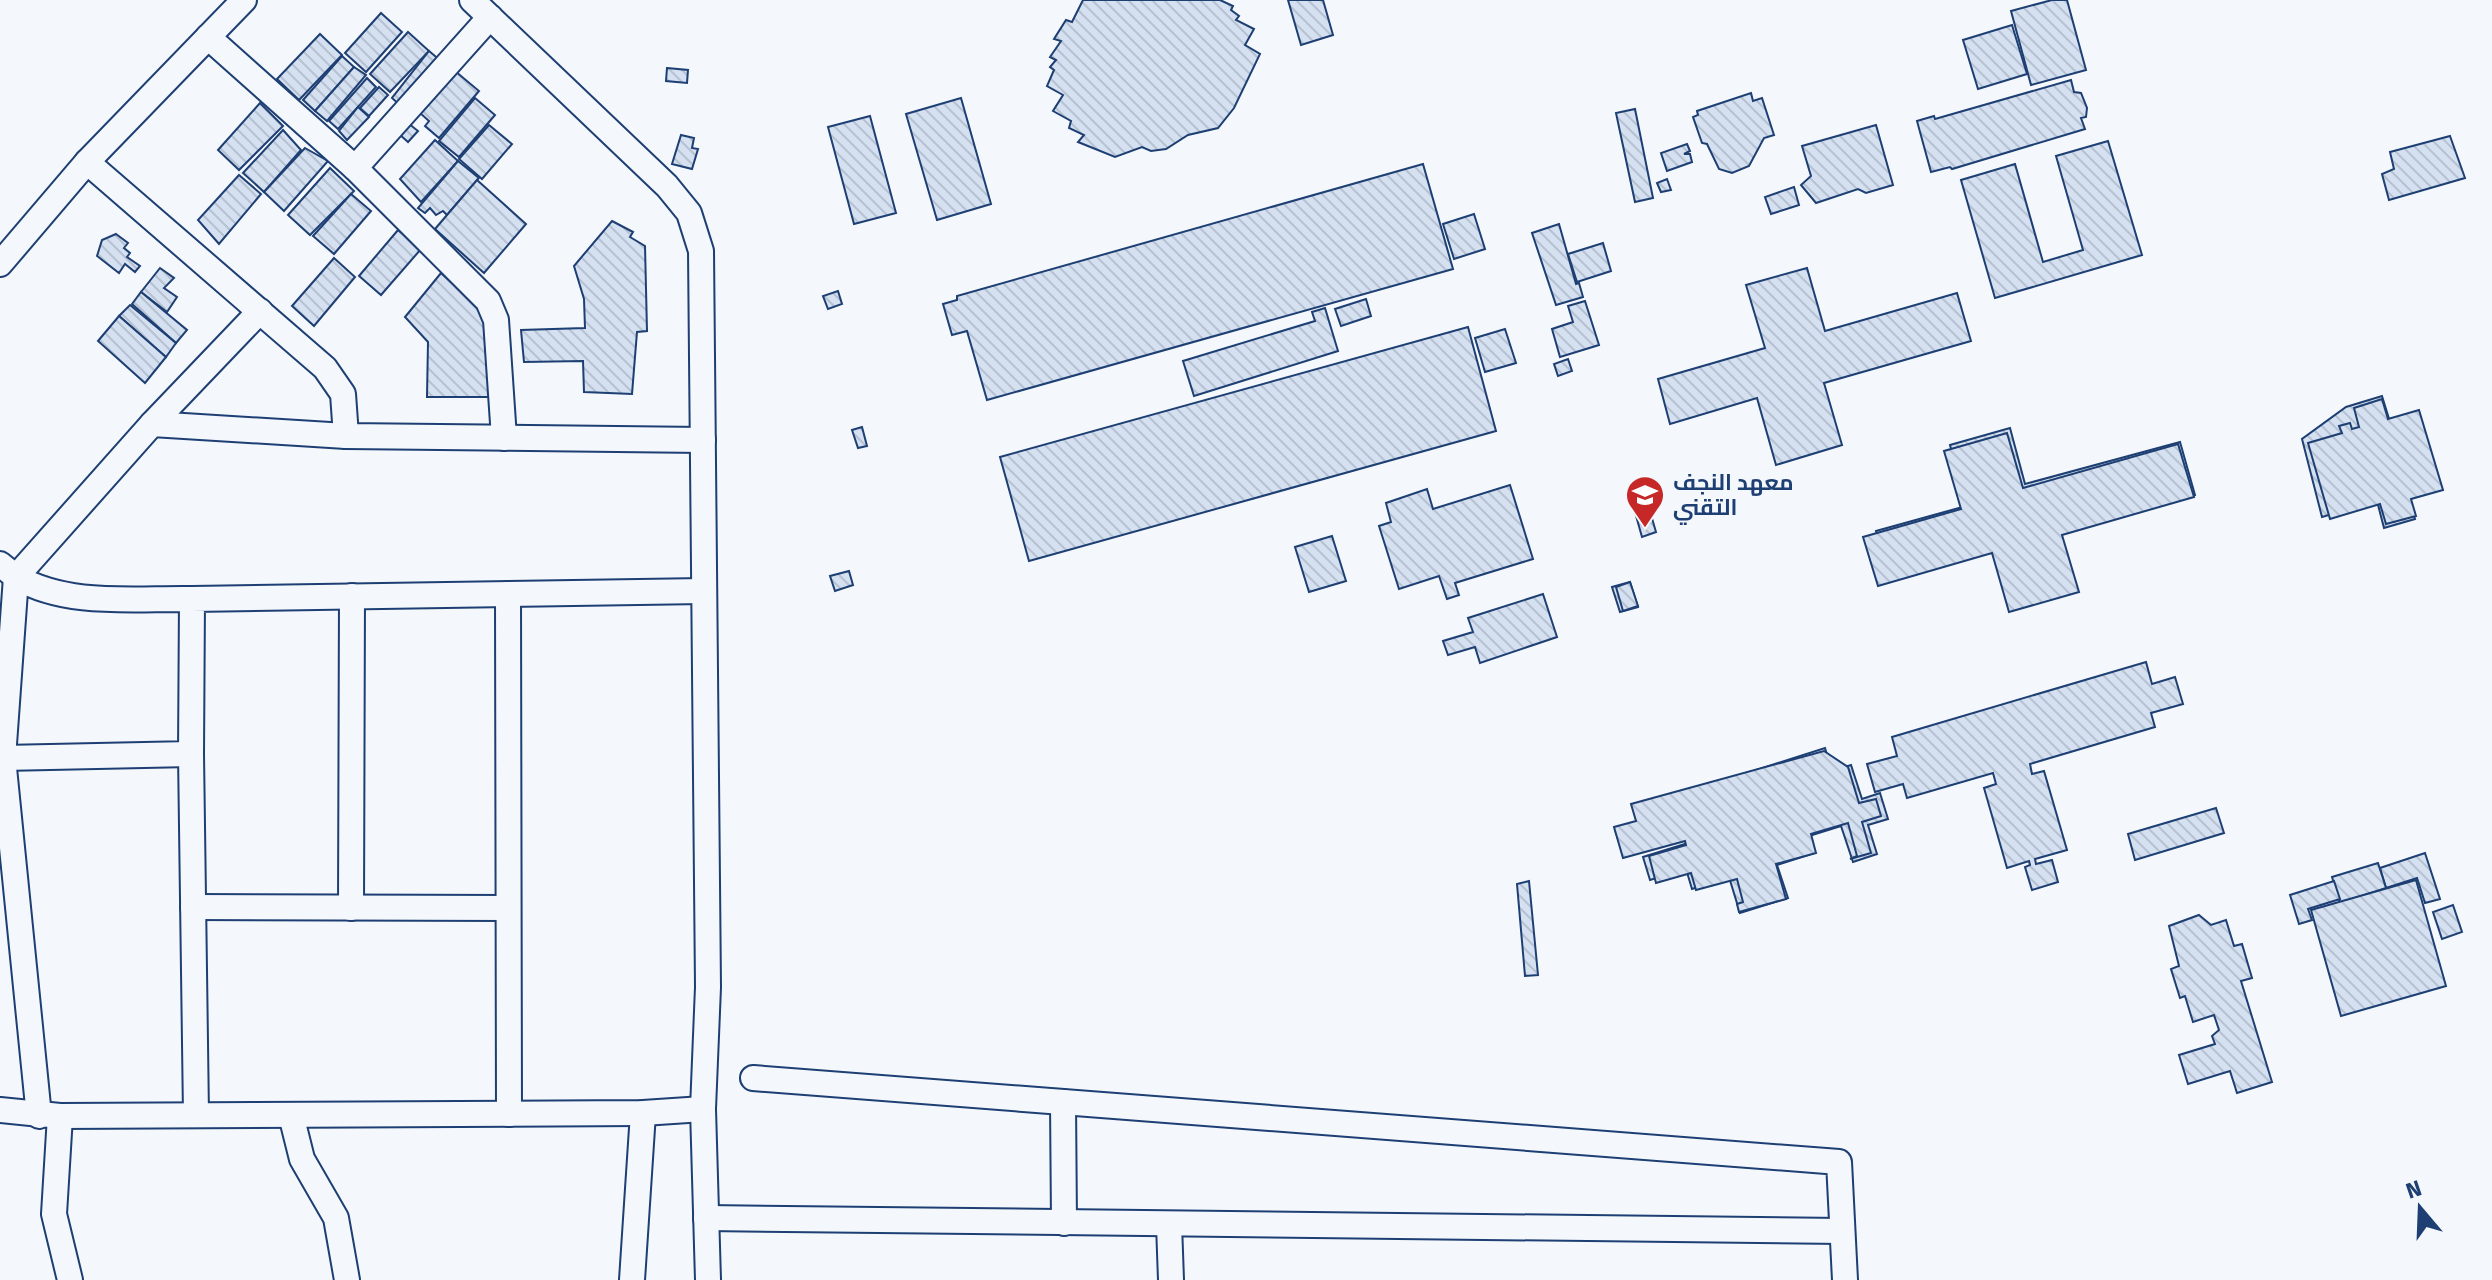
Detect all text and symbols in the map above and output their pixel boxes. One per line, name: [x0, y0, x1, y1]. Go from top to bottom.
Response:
place label: معهد النجف التقني: [1673, 469, 1794, 525]
school or university icon: معهد النجف التقني: [1624, 474, 1666, 529]
north arrow: [2380, 1168, 2460, 1248]
text: N: [2402, 1174, 2425, 1205]

